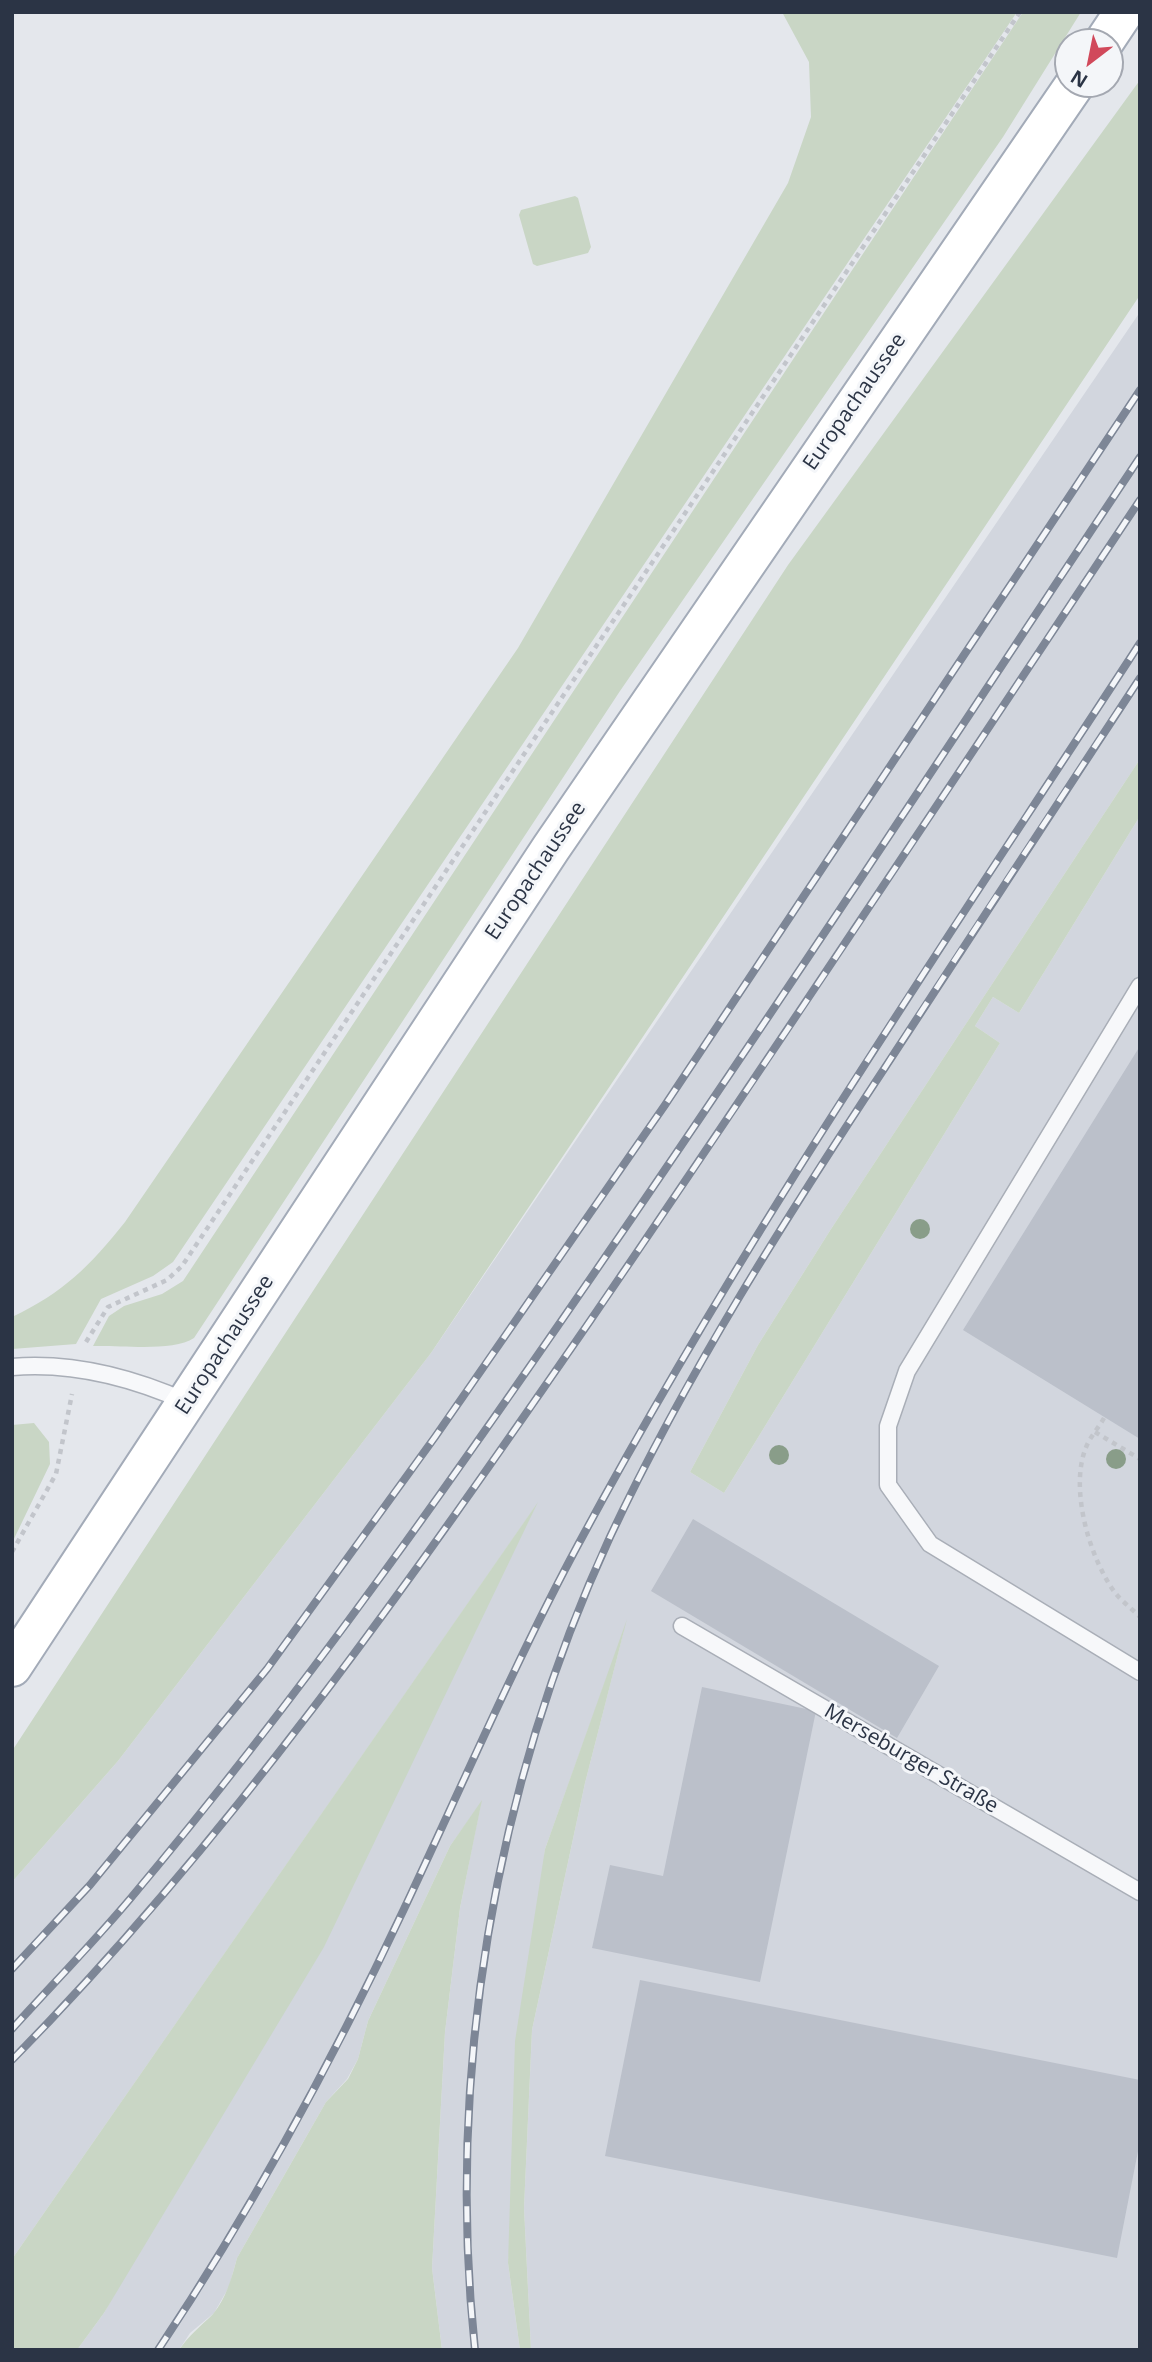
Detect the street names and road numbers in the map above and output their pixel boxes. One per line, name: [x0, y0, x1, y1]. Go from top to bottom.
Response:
street label: Europachaussee: [798, 329, 912, 475]
street label: Europachaussee: [480, 797, 592, 945]
street label: Europachaussee: [170, 1270, 280, 1420]
street label: Merseburger Straße: [820, 1699, 1002, 1819]

